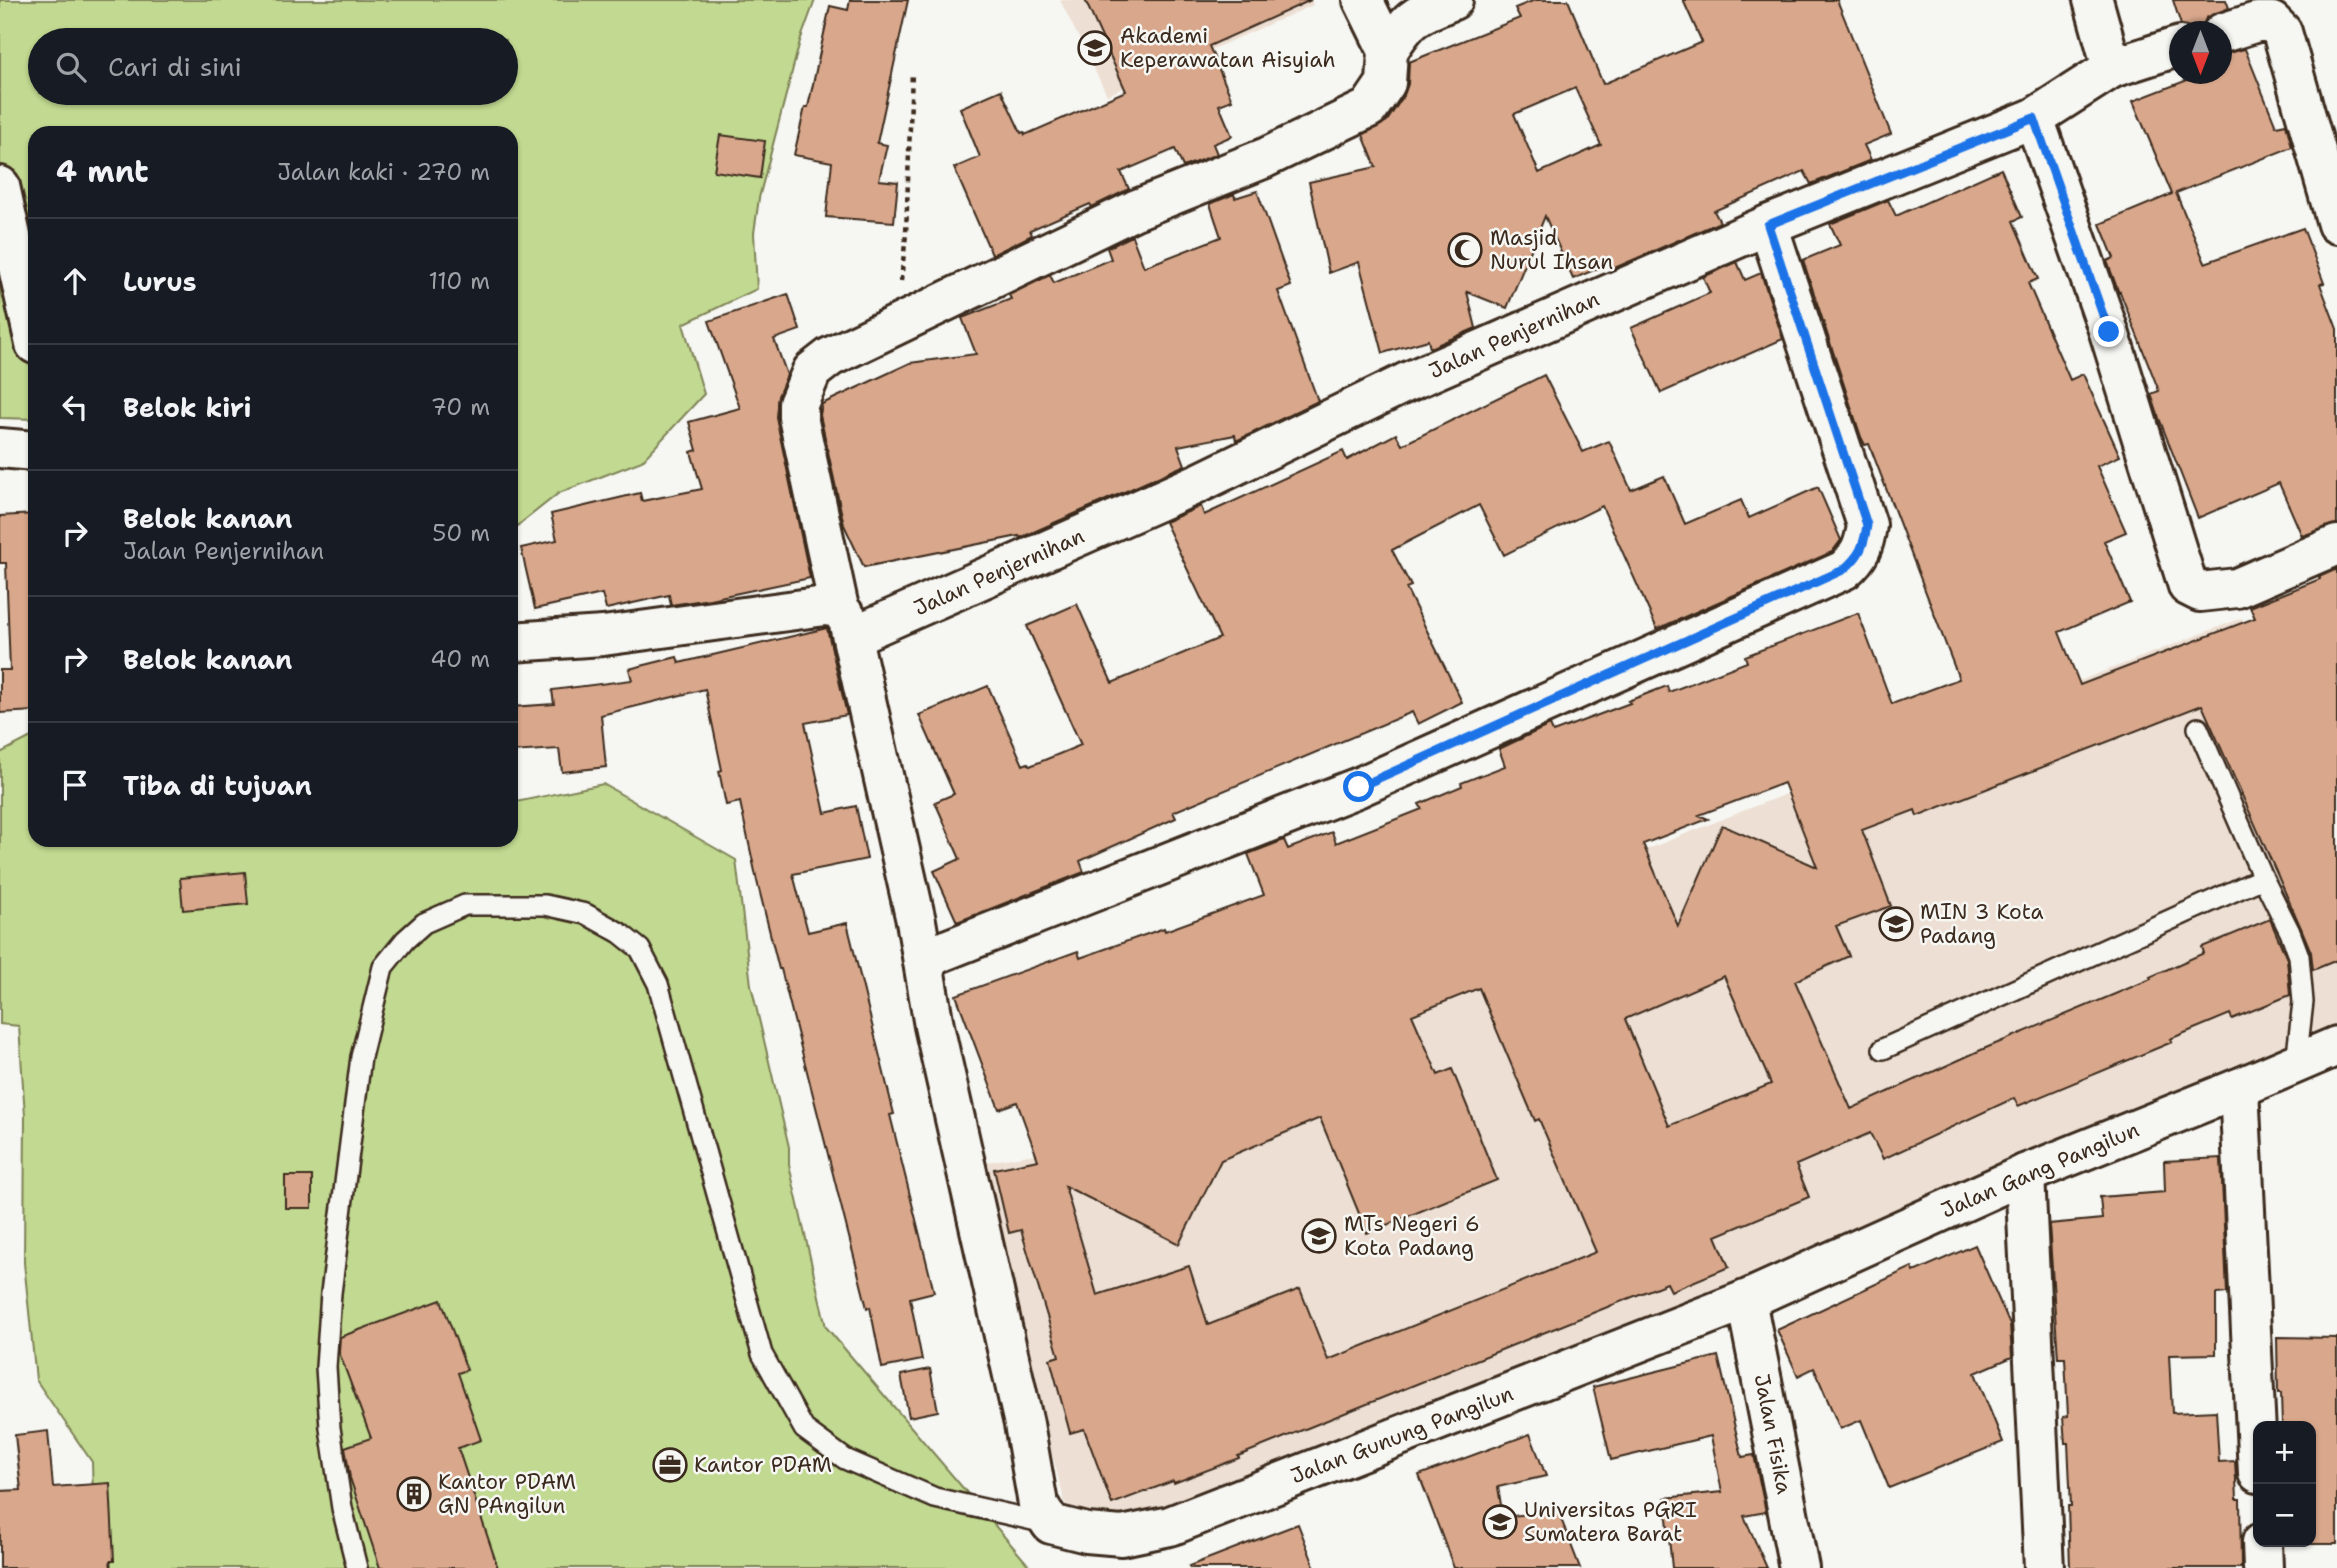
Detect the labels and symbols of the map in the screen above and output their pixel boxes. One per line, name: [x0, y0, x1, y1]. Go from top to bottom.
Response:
north arrow: [2169, 21, 2232, 84]
place label: Akademi Keperawatan Aisyiah: [1120, 22, 1336, 74]
school or university icon: Akademi Keperawatan Aisyiah: [1076, 29, 1114, 67]
place label: Masjid Nurul Ihsan: [1490, 224, 1613, 276]
mosque icon: Masjid Nurul Ihsan: [1446, 231, 1484, 269]
street label: Jalan Penjernihan: [1424, 285, 1604, 385]
route end: [2093, 316, 2124, 347]
street label: Jalan Penjernihan: [909, 522, 1089, 622]
route start: [1343, 771, 1374, 802]
place label: MIN 3 Kota Padang: [1920, 898, 2043, 950]
school or university icon: MIN 3 Kota Padang: [1877, 905, 1915, 943]
street label: Jalan Gang Pangilun: [1937, 1116, 2143, 1224]
place label: MTs Negeri 6 Kota Padang: [1344, 1210, 1480, 1262]
school or university icon: MTs Negeri 6 Kota Padang: [1300, 1217, 1338, 1255]
street label: Jalan Fisika: [1748, 1372, 1798, 1496]
street label: Jalan Gunung Pangilun: [1287, 1380, 1517, 1490]
office icon: Kantor PDAM: [651, 1446, 689, 1484]
place label: Kantor PDAM: [694, 1451, 832, 1479]
place label: Kantor PDAM GN PAngilun: [438, 1468, 576, 1520]
building icon: Kantor PDAM GN PAngilun: [395, 1475, 433, 1513]
place label: Universitas PGRI Sumatera Barat: [1524, 1496, 1697, 1548]
school or university icon: Universitas PGRI Sumatera Barat: [1481, 1503, 1519, 1541]

